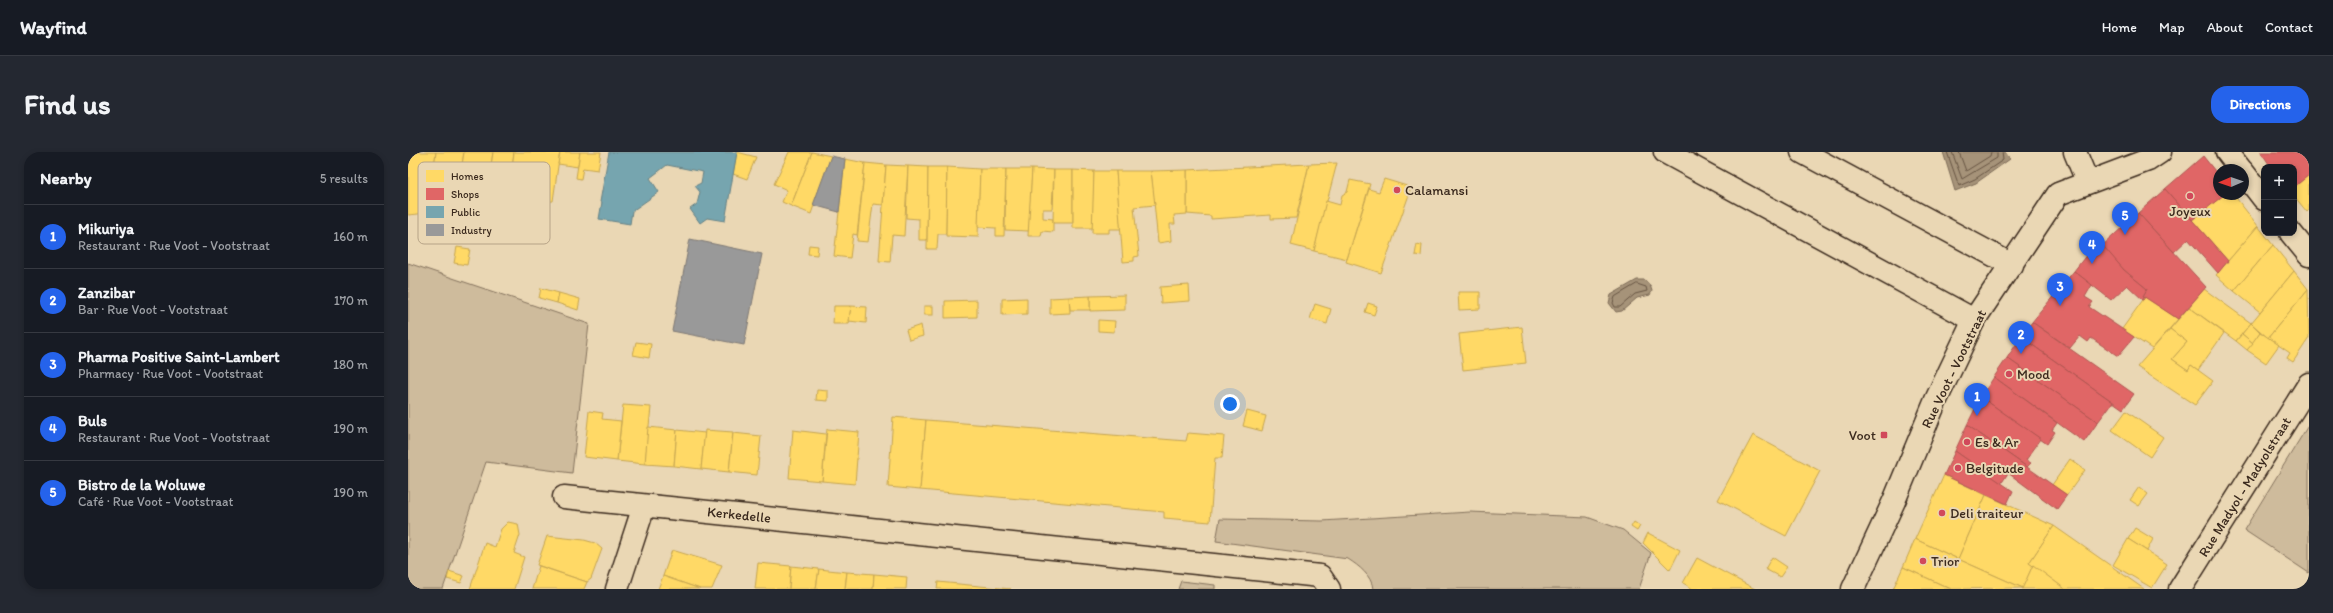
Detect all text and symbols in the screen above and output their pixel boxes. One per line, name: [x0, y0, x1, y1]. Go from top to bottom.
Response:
text: Wayfind: [20, 16, 87, 39]
text: Home: [2102, 19, 2137, 36]
text: Map: [2159, 19, 2185, 36]
text: About: [2207, 19, 2243, 36]
text: Contact: [2265, 19, 2313, 36]
button: Directions: [2211, 86, 2309, 123]
text: Find us: [24, 87, 111, 121]
legend: [418, 162, 550, 244]
north arrow: [2213, 164, 2249, 200]
map controls: [2261, 164, 2297, 236]
button: +: [2261, 164, 2297, 200]
text: Nearby: [40, 168, 92, 188]
text: Homes: [451, 170, 484, 183]
text: 5 results: [320, 171, 368, 186]
place label: Calamansi: [1405, 182, 1468, 199]
marker: Calamansi: [1392, 185, 1402, 195]
text: Shops: [451, 188, 479, 201]
marker: Joyeux: [2185, 191, 2195, 201]
button: −: [2261, 200, 2297, 236]
pin: 5: [2112, 202, 2138, 235]
place label: Joyeux: [2169, 203, 2211, 220]
text: Public: [451, 206, 480, 219]
text: Mikuriya: [78, 220, 134, 238]
text: Industry: [451, 224, 493, 237]
text: 1: [50, 229, 56, 244]
text: 160 m: [333, 229, 368, 244]
pin: 4: [2079, 231, 2105, 264]
text: Restaurant · Rue Voot - Vootstraat: [78, 238, 270, 253]
pin: 3: [2047, 273, 2073, 306]
text: Zanzibar: [78, 284, 135, 302]
text: 2: [50, 293, 56, 308]
text: 170 m: [334, 293, 368, 308]
text: Bar · Rue Voot - Vootstraat: [78, 302, 228, 317]
street label: Rue Voot - Vootstraat: [1918, 307, 1990, 431]
pin: 2: [2008, 321, 2034, 354]
text: Pharma Positive Saint-Lambert: [78, 348, 280, 366]
text: 3: [49, 357, 57, 372]
text: 180 m: [333, 357, 368, 372]
text: Pharmacy · Rue Voot - Vootstraat: [78, 366, 263, 381]
place label: Mood: [2017, 366, 2050, 383]
marker: Mood: [2004, 369, 2014, 379]
pin: 1: [1964, 383, 1990, 416]
your location: [1220, 394, 1240, 414]
text: Buls: [78, 412, 107, 430]
street label: Rue Madyol - Madyolstraat: [2195, 414, 2295, 560]
text: 4: [49, 421, 57, 436]
text: 190 m: [333, 421, 368, 436]
place label: Voot: [1849, 427, 1876, 444]
text: Restaurant · Rue Voot - Vootstraat: [78, 430, 270, 445]
marker: Voot: [1879, 430, 1889, 440]
place label: Es & Ar: [1975, 434, 2019, 451]
marker: Es & Ar: [1962, 437, 1972, 447]
place label: Belgitude: [1966, 460, 2024, 477]
marker: Belgitude: [1953, 463, 1963, 473]
text: Bistro de la Woluwe: [78, 476, 206, 494]
text: 5: [50, 485, 56, 500]
text: 190 m: [333, 485, 368, 500]
text: Café · Rue Voot - Vootstraat: [78, 494, 233, 509]
street label: Kerkedelle: [706, 503, 772, 527]
place label: Deli traiteur: [1950, 505, 2024, 522]
marker: Deli traiteur: [1937, 508, 1947, 518]
place label: Trior: [1931, 553, 1960, 570]
marker: Trior: [1918, 556, 1928, 566]

